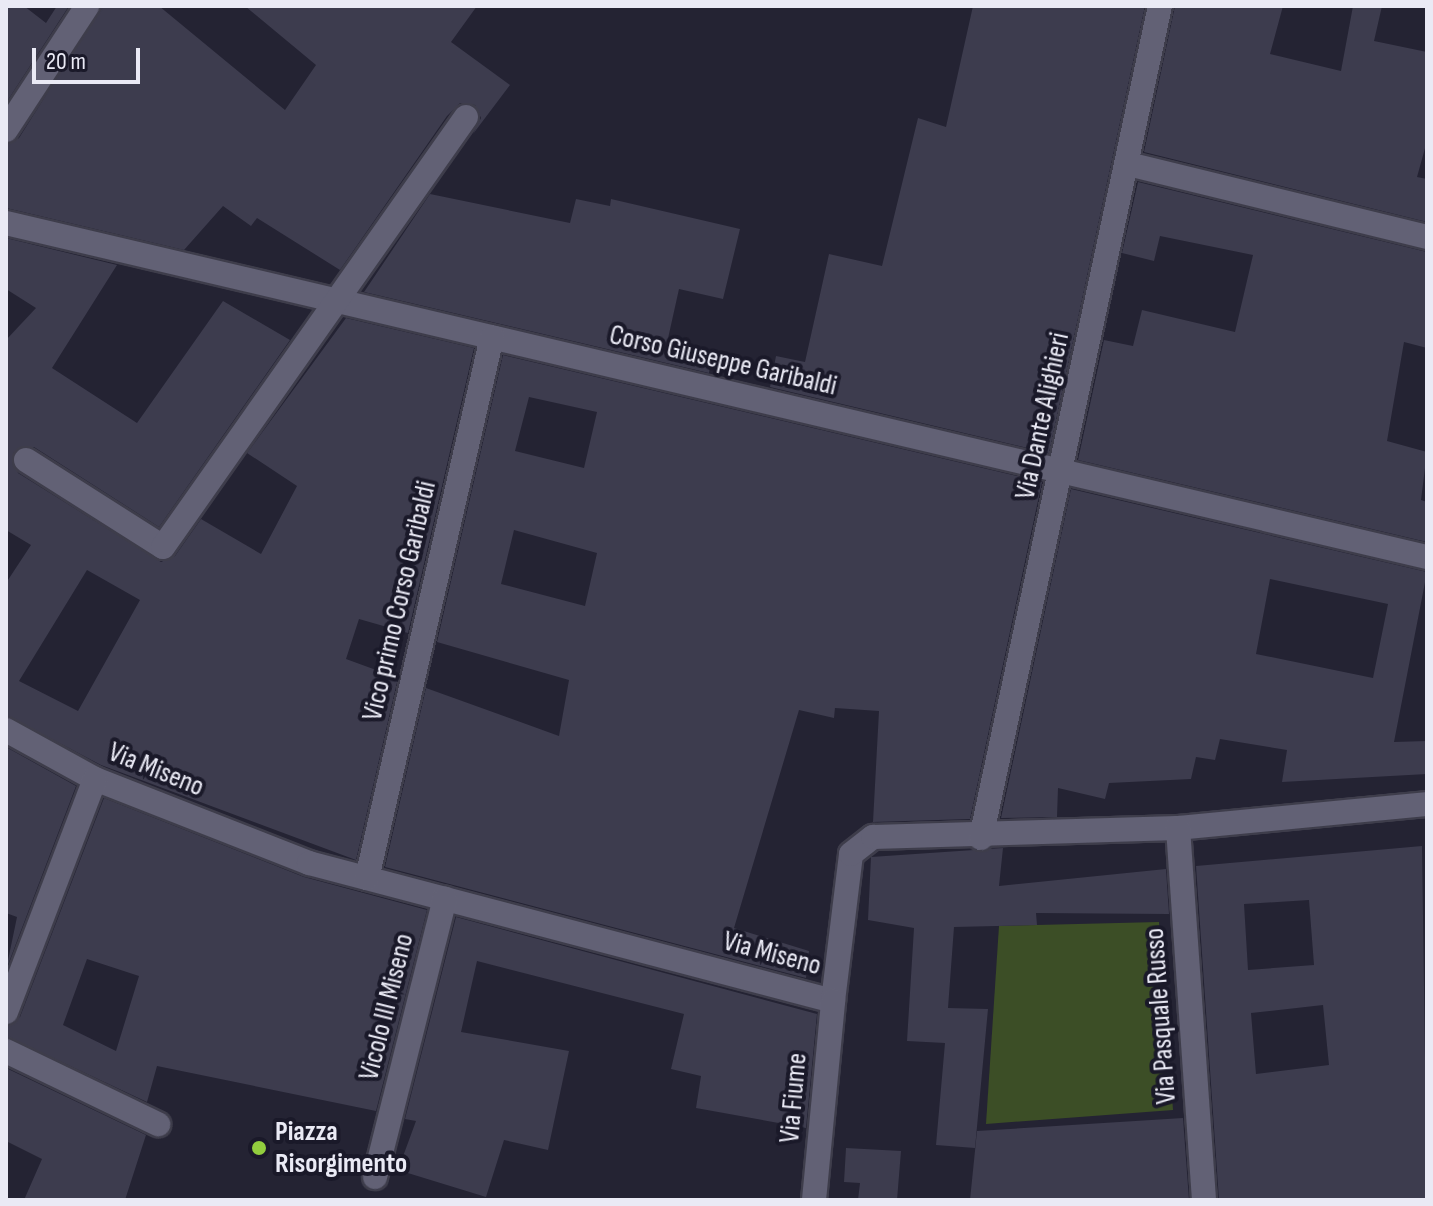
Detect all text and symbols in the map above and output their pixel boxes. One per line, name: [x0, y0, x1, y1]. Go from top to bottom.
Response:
scale bar: [36, 32, 144, 82]
text: 20 m: [46, 47, 86, 76]
street label: Corso Giuseppe Garibaldi: [606, 319, 840, 403]
street label: Via Dante Alighieri: [1009, 329, 1077, 503]
street label: Vico primo Corso Garibaldi: [356, 478, 444, 724]
street label: Via Miseno: [103, 736, 209, 804]
street label: Via Miseno: [719, 925, 825, 983]
street label: Via Pasquale Russo: [1138, 927, 1184, 1105]
street label: Vicolo III Miseno: [353, 930, 421, 1084]
street label: Via Fiume: [773, 1052, 815, 1144]
place label: Piazza Risorgimento: [275, 1115, 407, 1181]
marker: Piazza Risorgimento: [250, 1139, 268, 1157]

